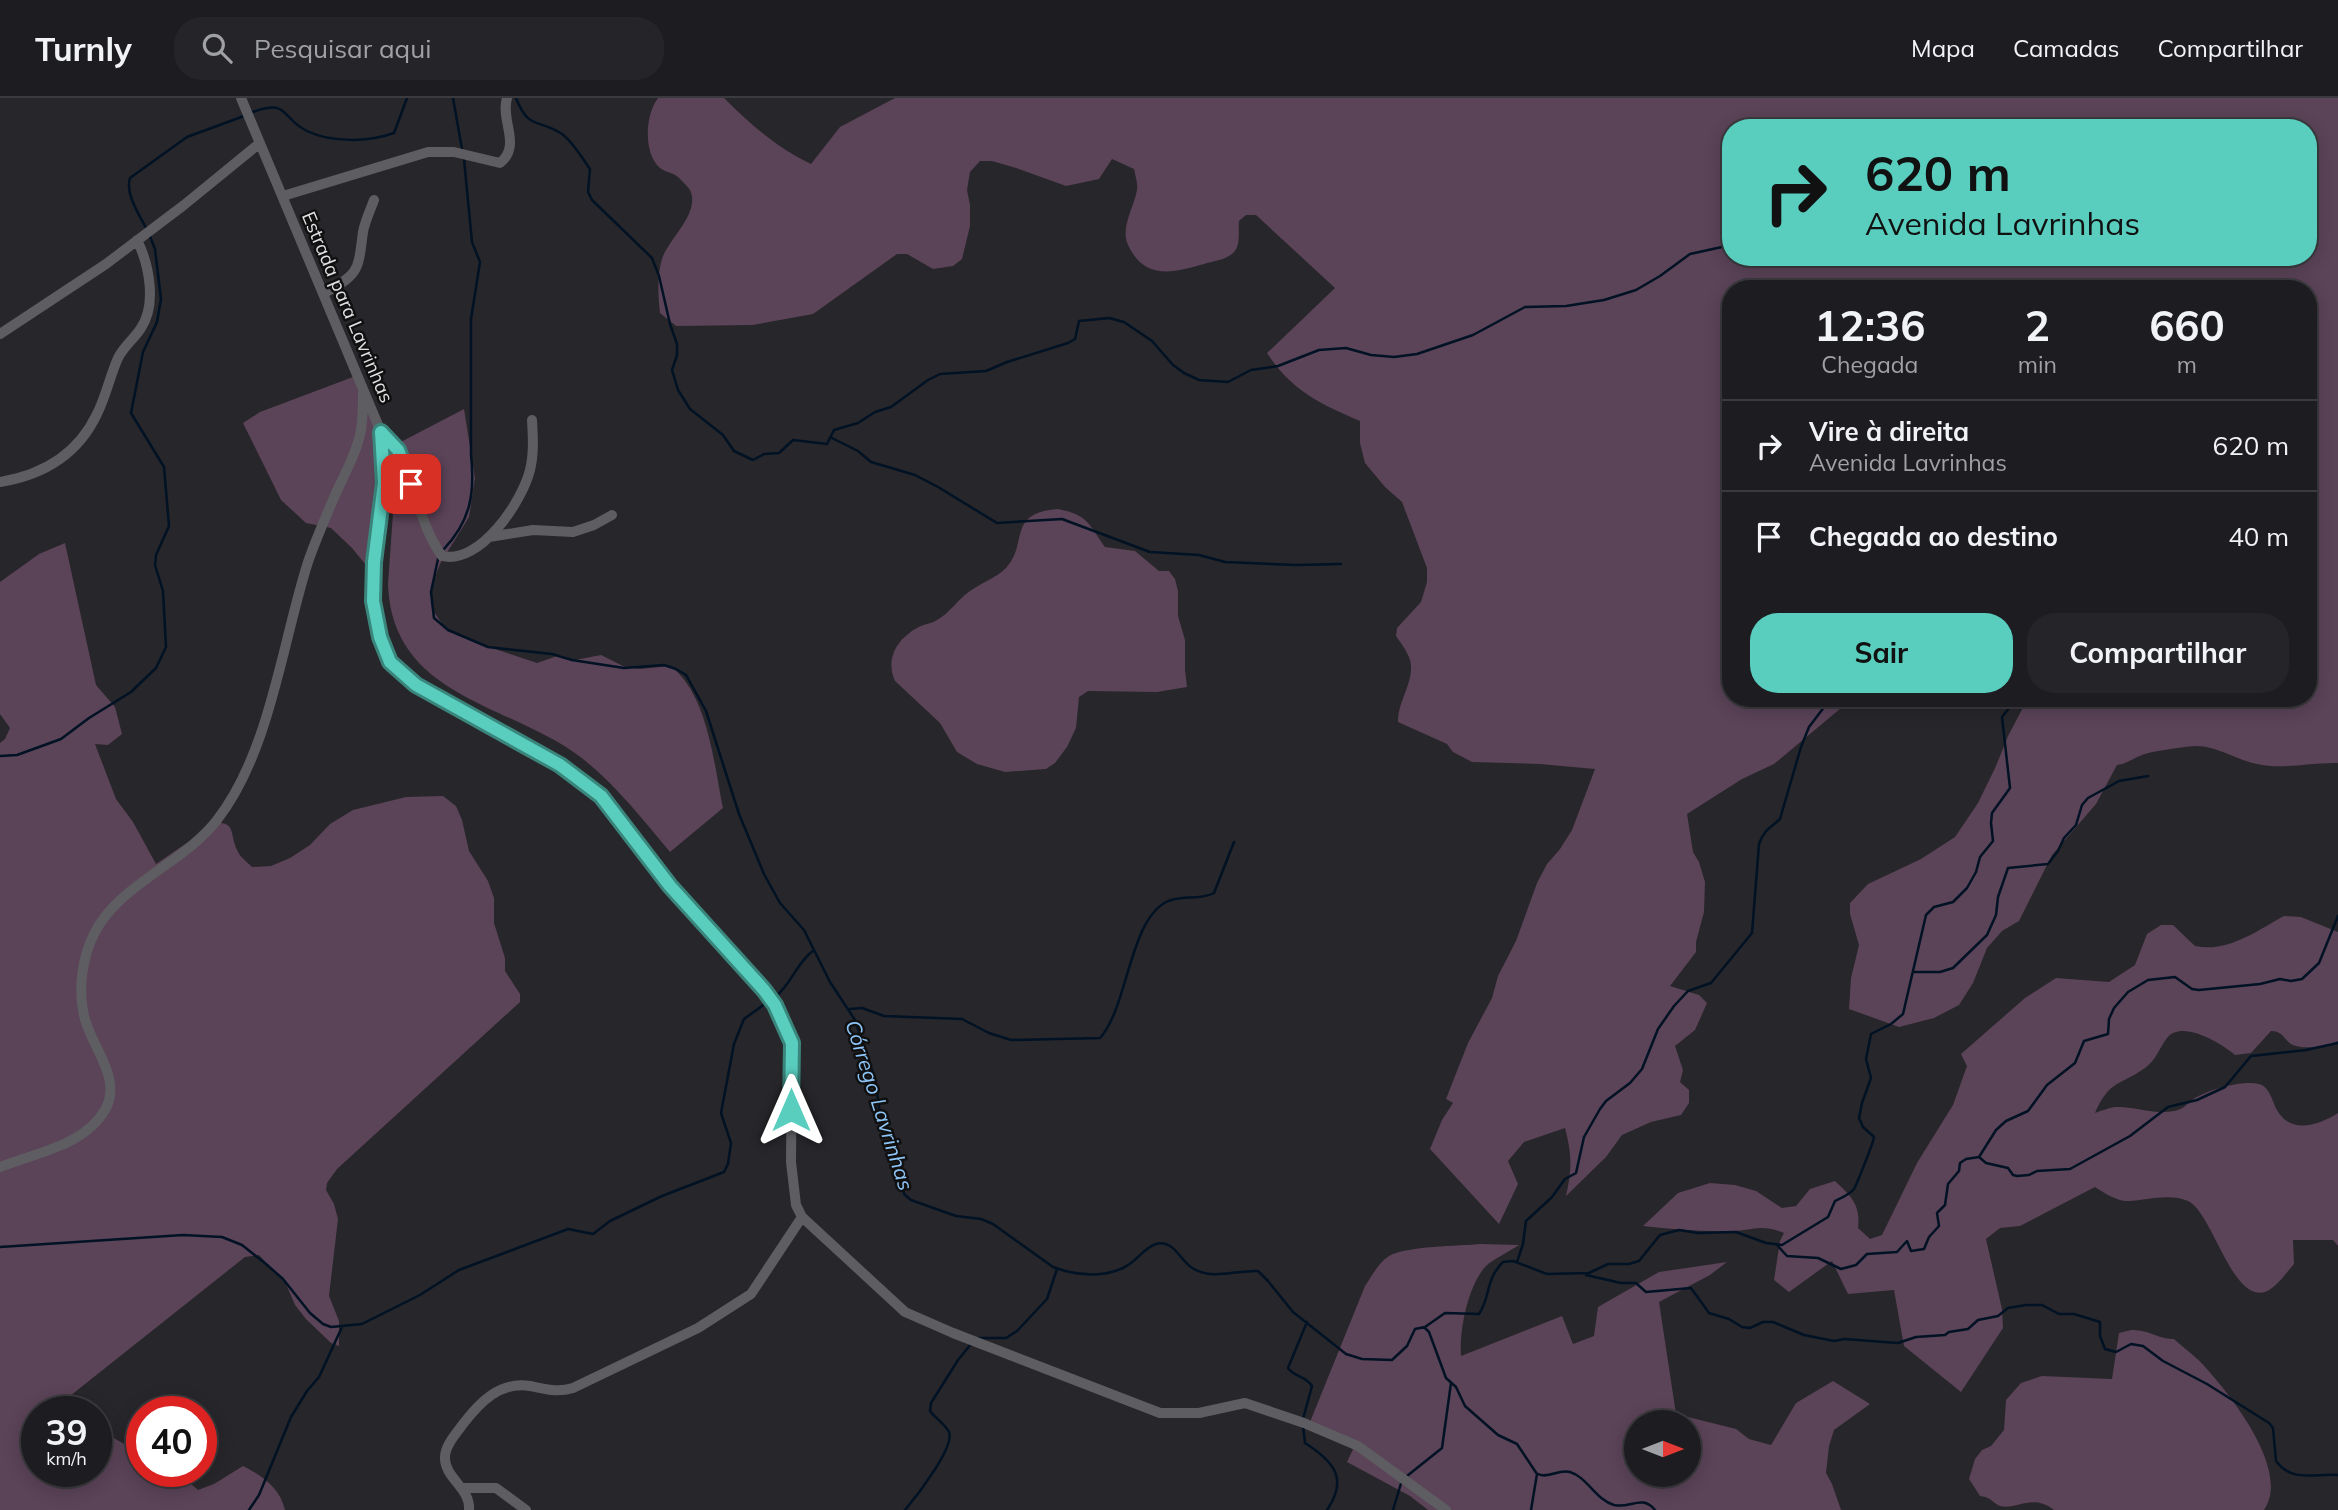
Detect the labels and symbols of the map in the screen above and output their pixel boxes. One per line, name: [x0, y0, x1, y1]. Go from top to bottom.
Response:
street label: Estrada para Lavrinhas: [297, 208, 399, 406]
pin: [381, 454, 441, 514]
water label: Córrego Lavrinhas: [840, 1017, 920, 1193]
position arrow: [754, 1073, 828, 1147]
speed limit sign: 40: [126, 1396, 217, 1487]
north arrow: [1624, 1410, 1701, 1488]

